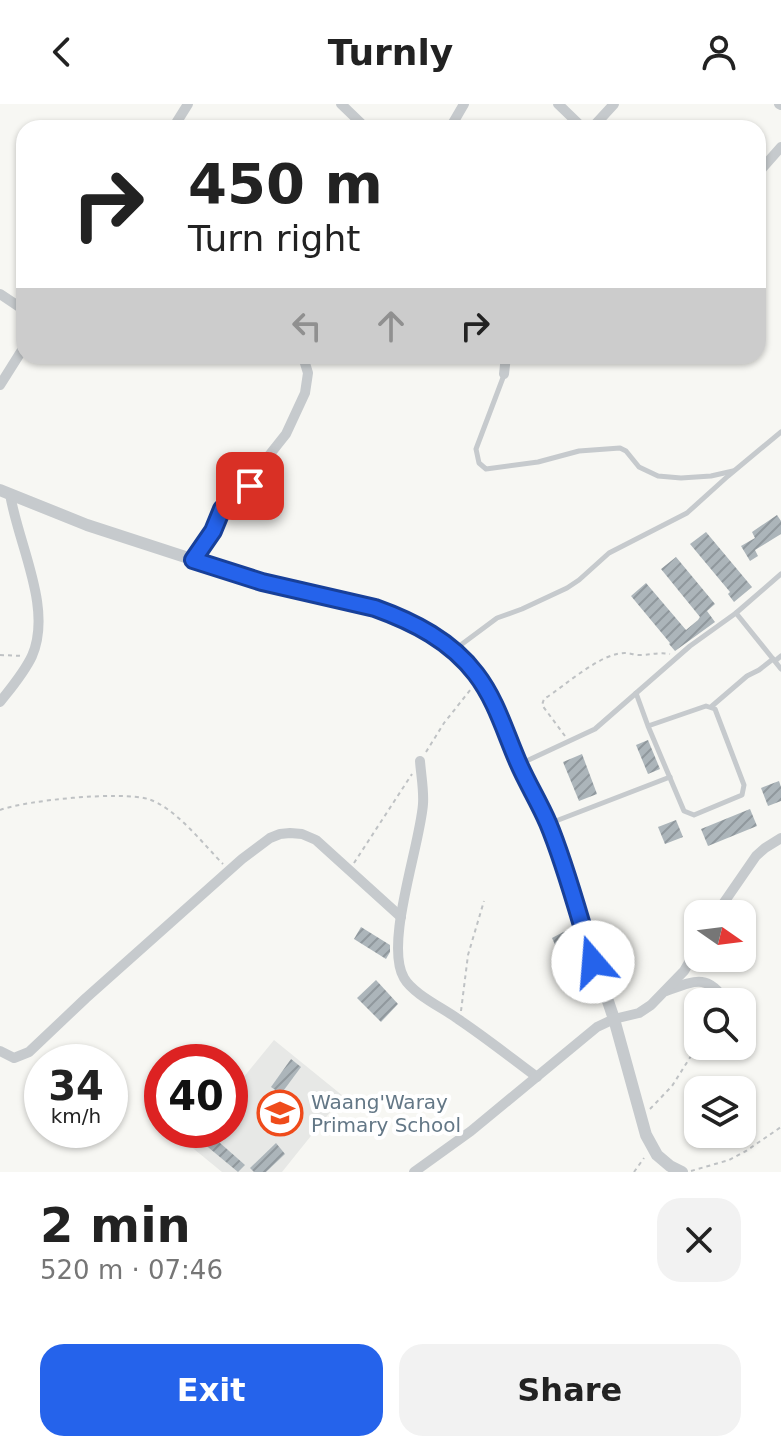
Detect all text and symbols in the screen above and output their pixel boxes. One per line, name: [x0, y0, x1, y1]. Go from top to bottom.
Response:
icon: back: [40, 30, 84, 74]
icon: person: [697, 30, 741, 74]
text: Turnly: [328, 32, 453, 73]
text: 450 m: [188, 151, 383, 216]
icon: right: [56, 152, 160, 256]
text: Turn right: [188, 218, 360, 259]
icon: left: [285, 304, 329, 348]
icon: ahead: [369, 304, 413, 348]
icon: right: [453, 304, 497, 348]
pin: [216, 452, 284, 520]
icon: arrive: [228, 464, 272, 508]
north arrow: [684, 900, 756, 972]
map controls: [684, 900, 756, 1148]
position arrow: [551, 920, 635, 1004]
button: search: [684, 988, 756, 1060]
speed limit sign: 40: [144, 1044, 248, 1148]
text: 34: [48, 1063, 104, 1109]
button: layers: [684, 1076, 756, 1148]
school or university icon: Waang'Waray Primary School: [256, 1089, 304, 1137]
place label: Waang'Waray Primary School: [311, 1090, 461, 1137]
text: km/h: [51, 1104, 101, 1128]
text: 2 min: [40, 1197, 191, 1253]
button: close: [657, 1198, 741, 1282]
text: 520 m · 07:46: [40, 1255, 223, 1285]
button: Exit: [40, 1344, 383, 1436]
button: Share: [399, 1344, 741, 1436]

